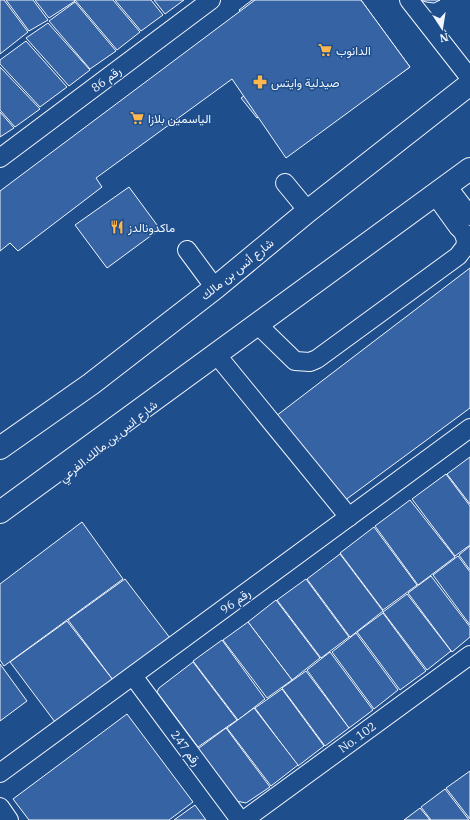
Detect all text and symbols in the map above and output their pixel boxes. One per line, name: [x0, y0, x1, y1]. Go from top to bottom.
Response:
north arrow: [422, 8, 462, 48]
text: N: [438, 30, 450, 46]
supermarket icon: الدانوب: [317, 42, 333, 58]
place label: الدانوب: [336, 43, 371, 59]
street label: رقم 86: [88, 63, 125, 96]
pharmacy icon: صيدلية وايتس: [252, 74, 268, 90]
place label: صيدلية وايتس: [271, 75, 340, 91]
supermarket icon: الياسمين بلازا: [129, 110, 145, 126]
place label: الياسمين بلازا: [148, 111, 211, 127]
restaurant icon: ماكدونالدز: [109, 219, 125, 235]
place label: ماكدونالدز: [127, 220, 175, 236]
street label: شارع أنس بن مالك: [197, 235, 278, 305]
street label: شارع انس بن مالك الفرعي: [56, 397, 162, 488]
street label: رقم 96: [217, 585, 254, 618]
street label: No. 102: [335, 718, 379, 756]
street label: رقم 247: [167, 727, 204, 769]

